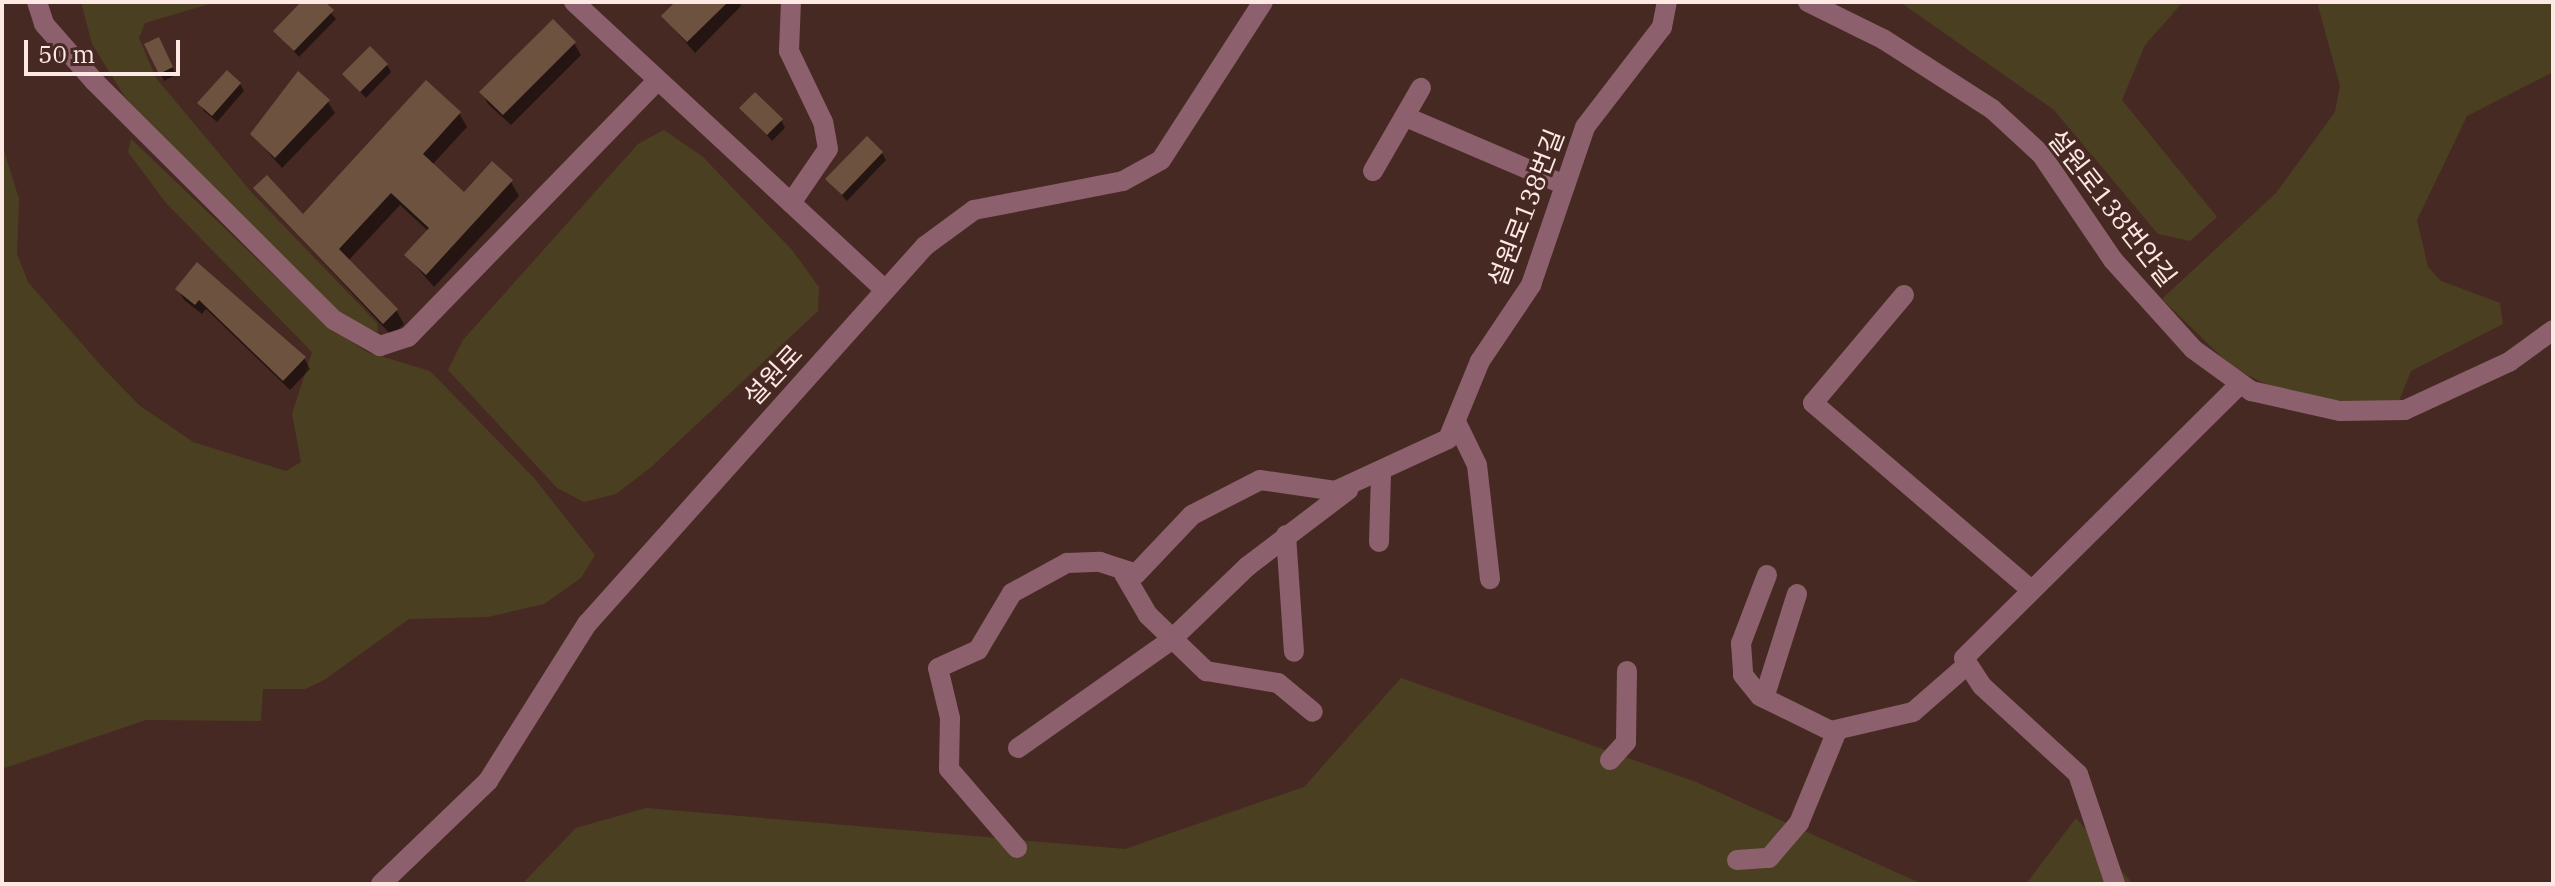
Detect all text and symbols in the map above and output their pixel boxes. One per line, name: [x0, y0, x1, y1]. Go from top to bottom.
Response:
scale bar: [28, 24, 184, 74]
text: 50 m: [38, 38, 95, 70]
street label: 설원로138번안길: [2041, 123, 2183, 293]
street label: 설원로138번길: [1482, 125, 1570, 291]
street label: 설원로: [737, 338, 809, 412]

